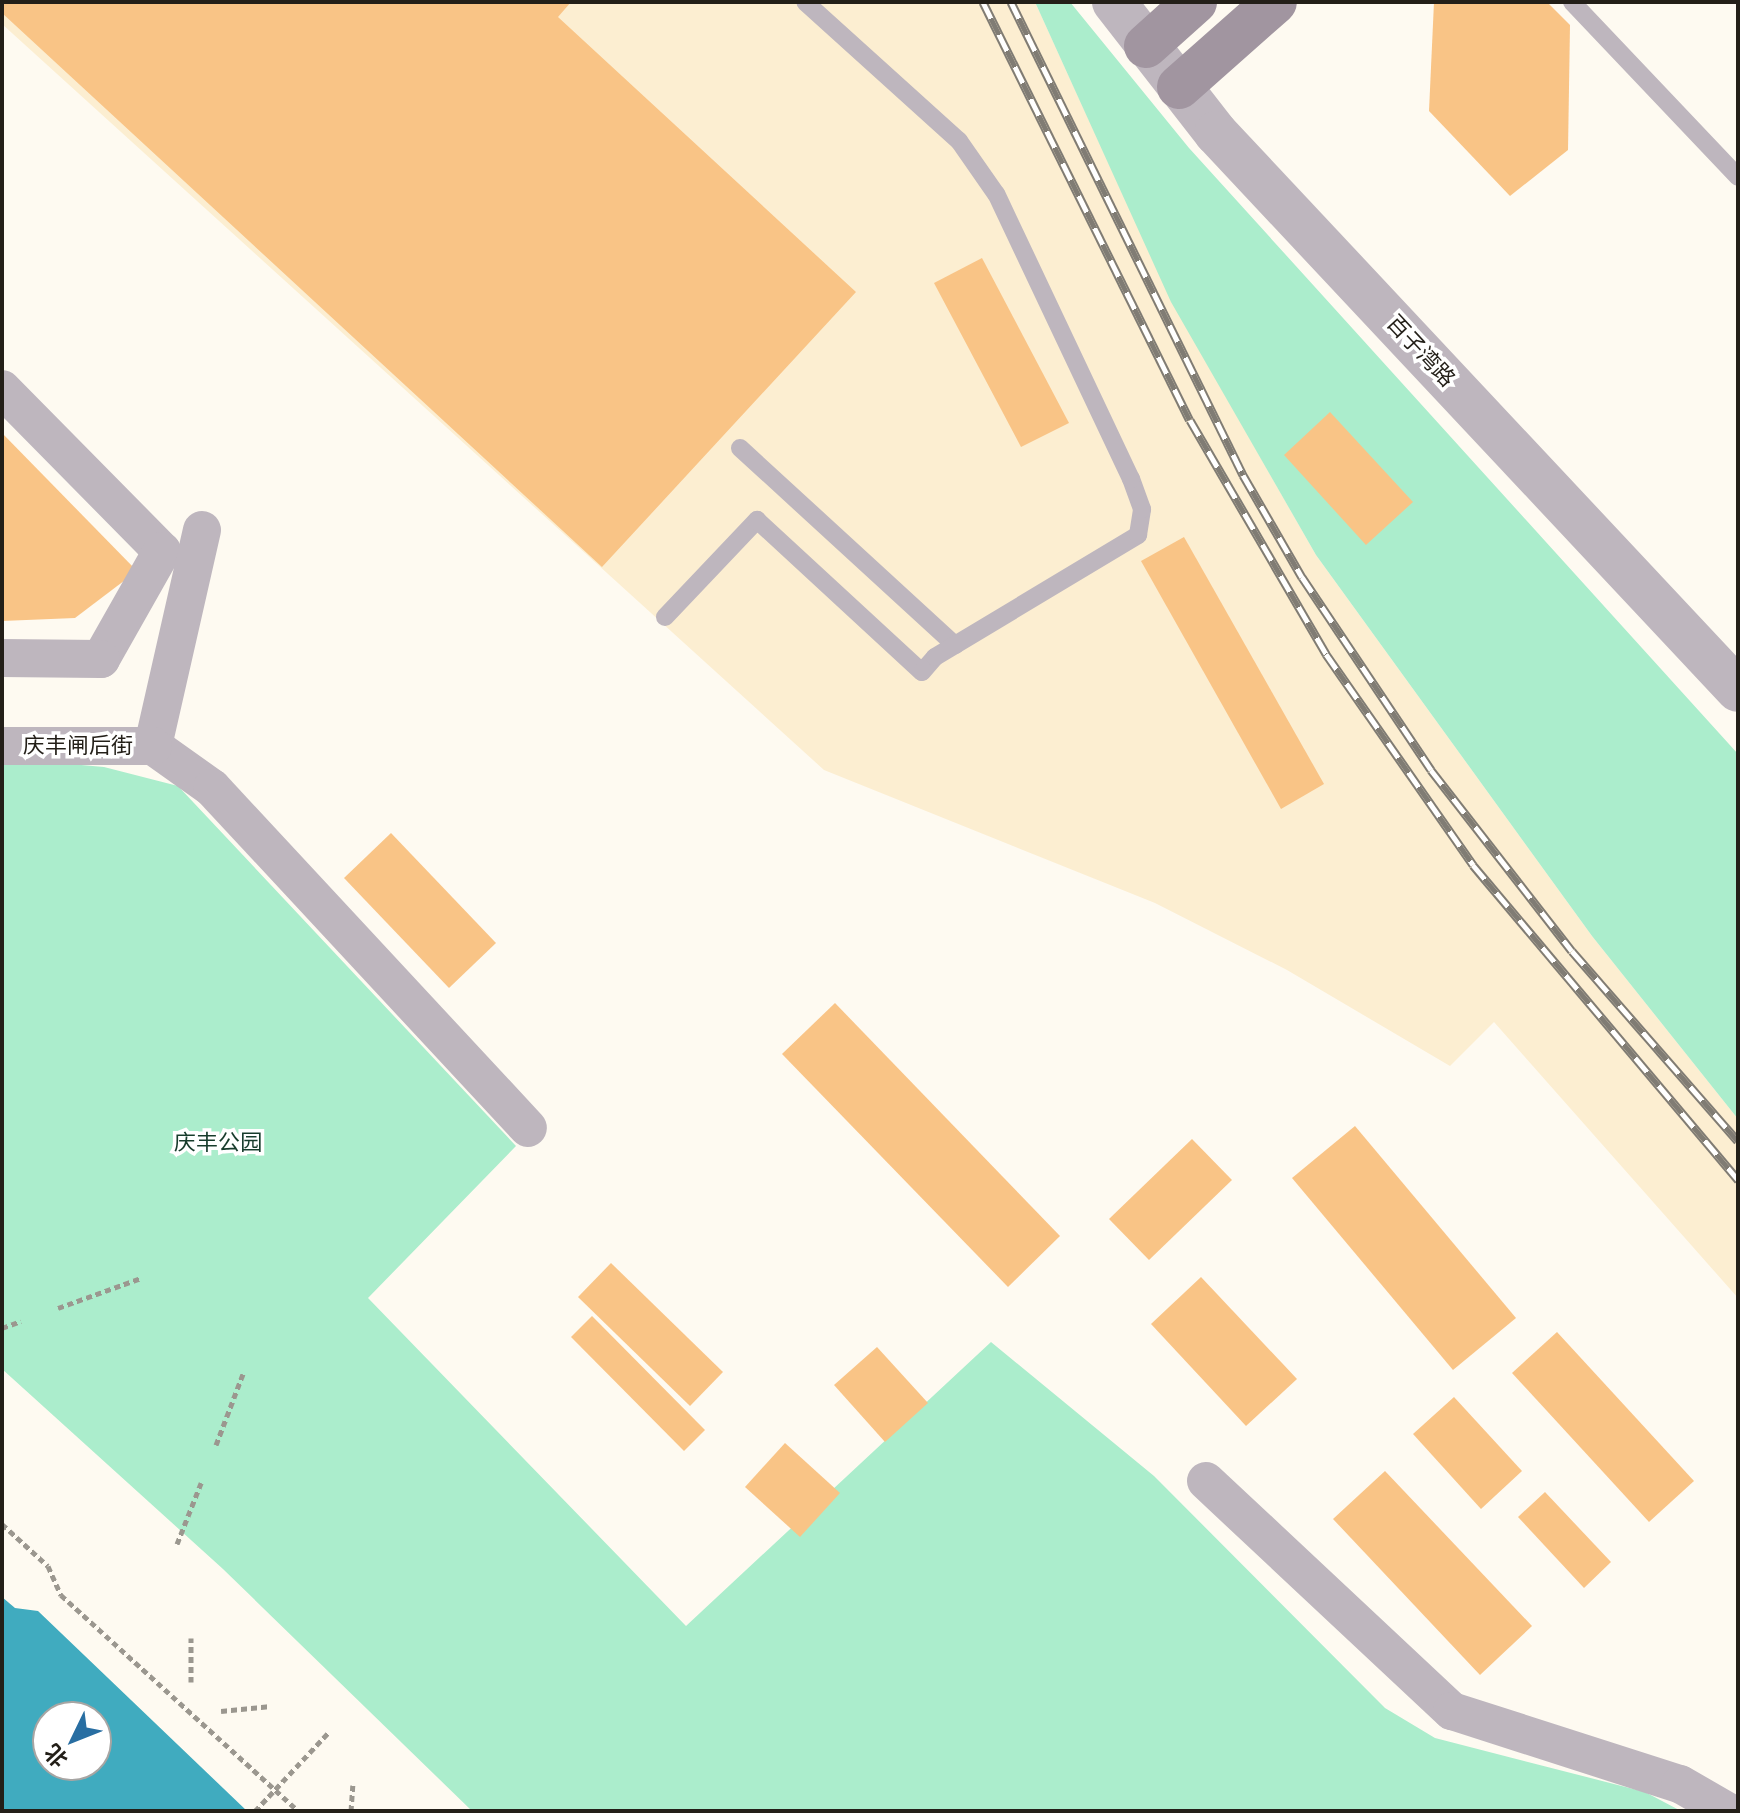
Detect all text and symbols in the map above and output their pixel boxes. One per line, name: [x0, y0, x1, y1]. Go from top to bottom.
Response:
street label: 百子湾路: [1381, 310, 1461, 392]
street label: 庆丰闸后街: [23, 733, 133, 759]
park label: 庆丰公园: [174, 1130, 262, 1156]
north arrow: [32, 1701, 112, 1781]
text: 北: [38, 1738, 74, 1774]

